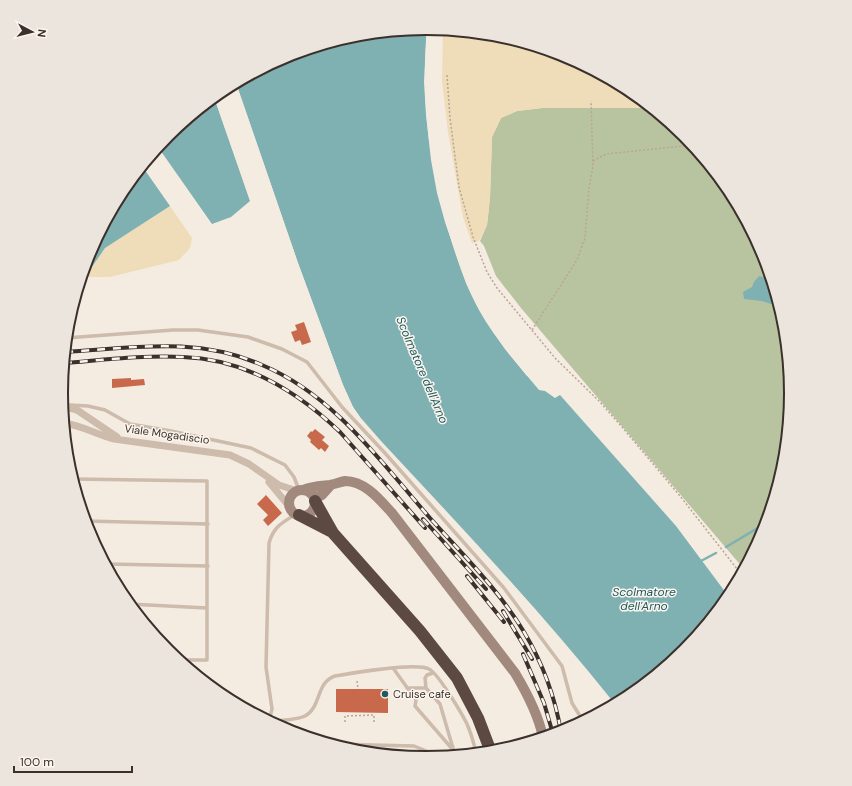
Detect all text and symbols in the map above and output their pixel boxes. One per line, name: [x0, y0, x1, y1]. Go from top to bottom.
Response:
north arrow: [12, 12, 52, 52]
text: N: [34, 28, 49, 38]
water label: Scolmatore dell'Arno: [392, 314, 452, 426]
street label: Viale Mogadiscio: [124, 421, 210, 447]
water label: Scolmatore dell'Arno: [612, 584, 676, 614]
place label: Cruise cafe: [393, 687, 451, 701]
marker: Cruise cafe: [380, 689, 390, 699]
scale bar: [14, 748, 132, 774]
text: 100 m: [20, 754, 54, 770]

